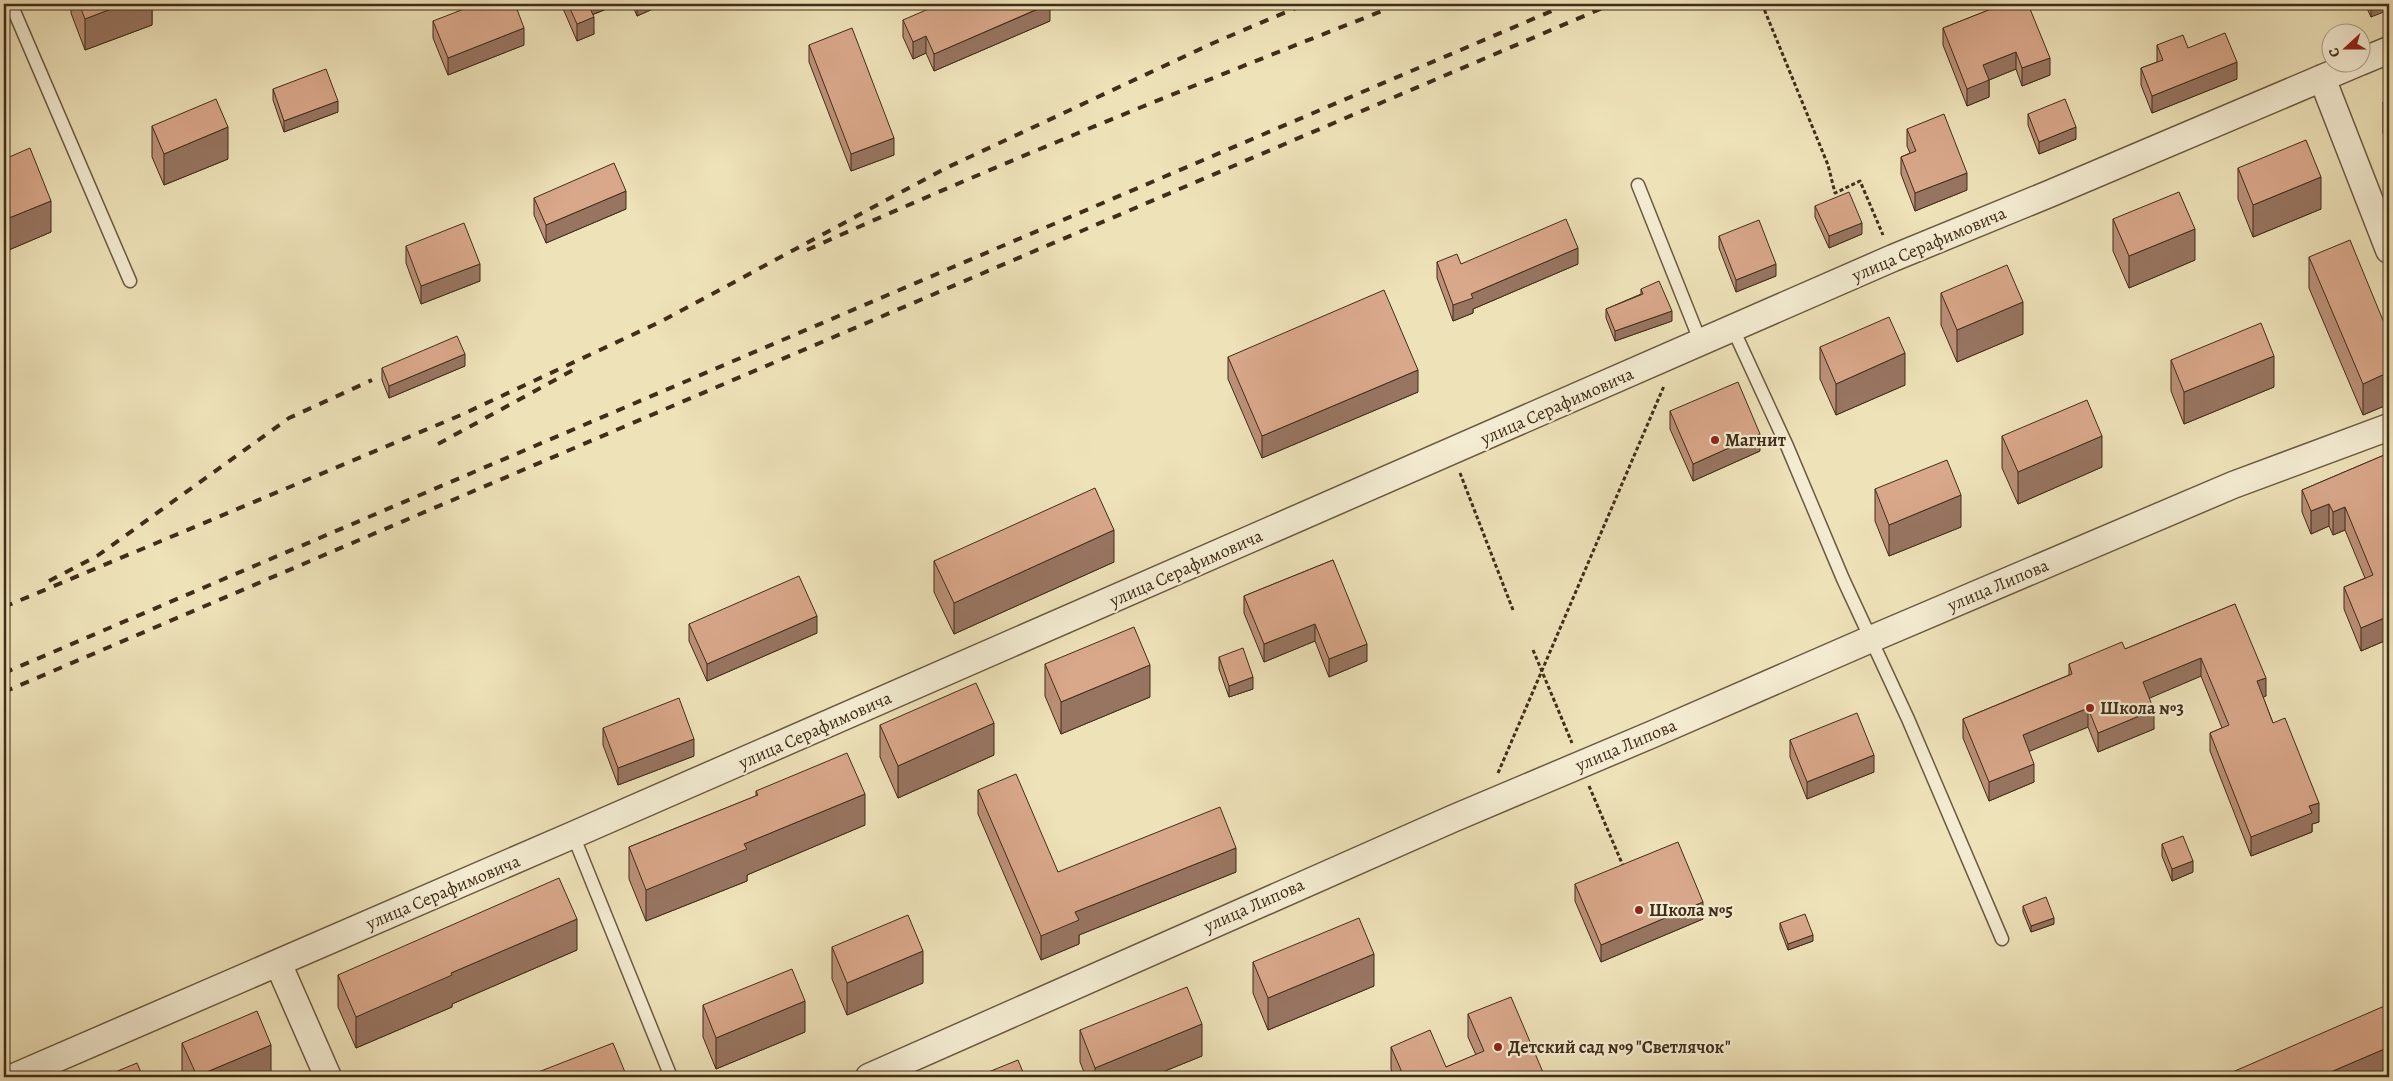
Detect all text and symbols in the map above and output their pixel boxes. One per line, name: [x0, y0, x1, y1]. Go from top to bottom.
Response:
north arrow: [2320, 22, 2370, 72]
text: С: [2324, 45, 2345, 60]
street label: улица Серафимовича: [1847, 200, 2010, 288]
street label: улица Серафимовича: [1476, 361, 1638, 451]
place label: Магнит: [1725, 428, 1786, 452]
marker: Магнит: [1709, 434, 1721, 446]
street label: улица Серафимовича: [1105, 523, 1267, 613]
street label: улица Липова: [1943, 553, 2053, 617]
street label: улица Серафимовича: [734, 685, 896, 775]
place label: Школа №3: [2100, 696, 2184, 720]
marker: Школа №3: [2084, 702, 2096, 714]
street label: улица Липова: [1571, 713, 1681, 777]
street label: улица Серафимовича: [361, 848, 524, 936]
street label: улица Липова: [1199, 872, 1309, 938]
place label: Школа №5: [1649, 898, 1733, 922]
marker: Школа №5: [1633, 904, 1645, 916]
place label: Детский сад №9 "Светлячок": [1508, 1035, 1731, 1059]
marker: Детский сад №9 "Светлячок": [1492, 1041, 1504, 1053]

